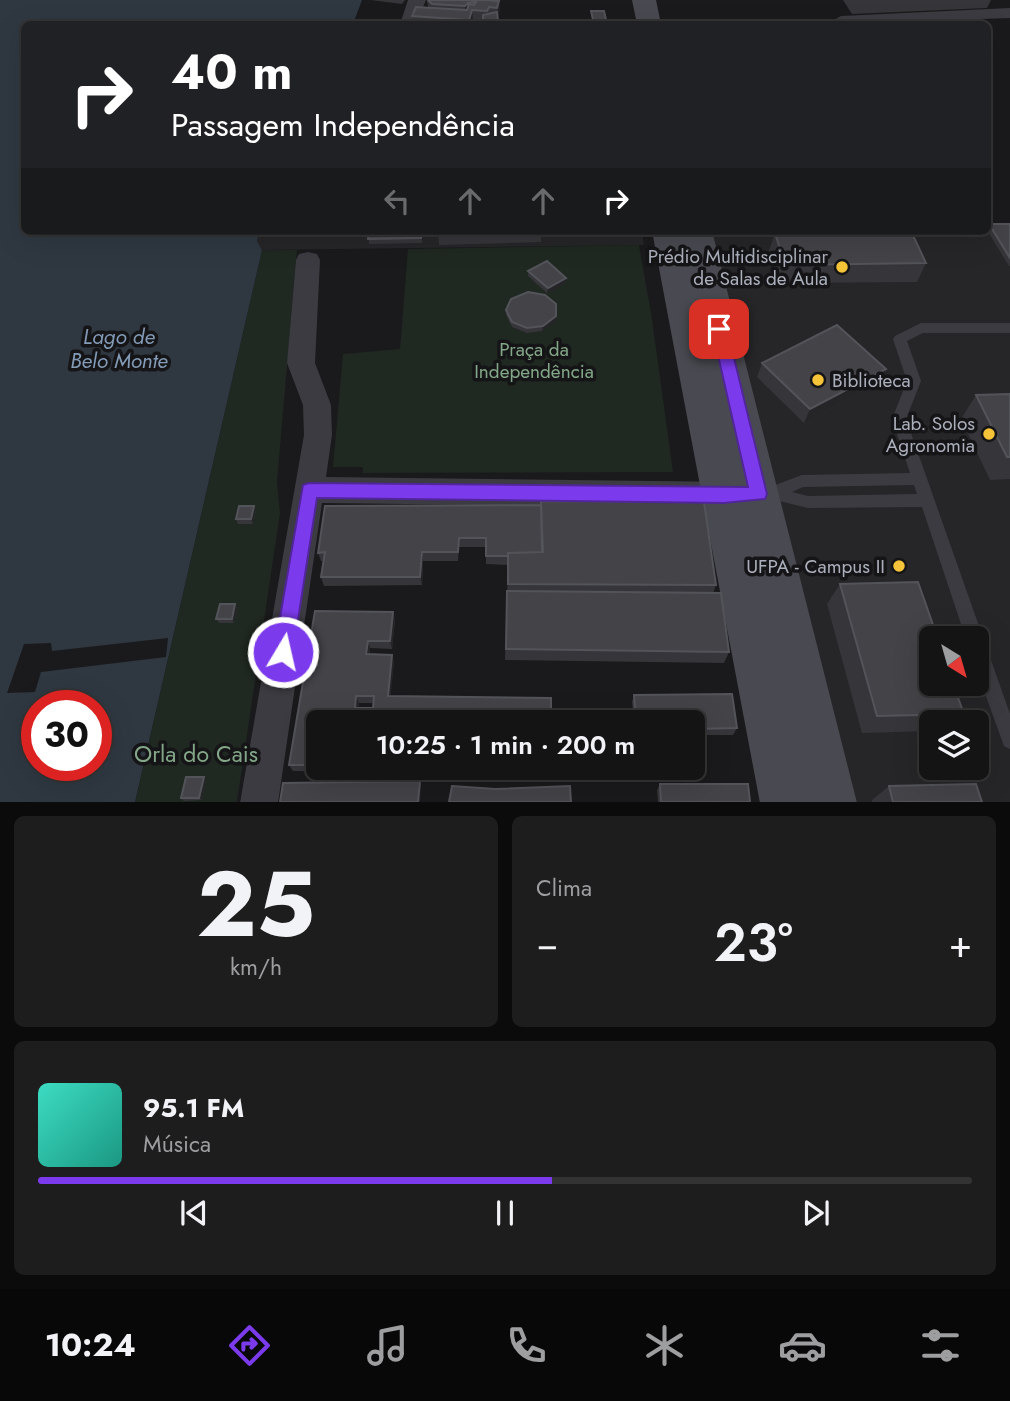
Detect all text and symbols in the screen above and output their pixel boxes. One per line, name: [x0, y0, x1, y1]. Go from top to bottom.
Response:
text: 40 m: [171, 37, 293, 107]
icon: right: [56, 49, 147, 140]
text: Passagem Independência: [171, 102, 515, 148]
icon: left: [378, 182, 416, 220]
icon: ahead: [451, 182, 489, 220]
icon: ahead: [524, 182, 562, 220]
icon: right: [597, 182, 635, 220]
place label: Prédio Multidisciplinar de Salas de Aula: [648, 243, 828, 292]
marker: Prédio Multidisciplinar de Salas de Aula: [834, 259, 850, 275]
pin: [689, 299, 749, 359]
icon: arrive: [700, 310, 738, 348]
water label: Lago de Belo Monte: [70, 322, 168, 376]
park label: Praça da Independência: [474, 336, 594, 385]
place label: Biblioteca: [832, 367, 911, 394]
marker: Biblioteca: [810, 372, 826, 388]
place label: Lab. Solos Agronomia: [886, 410, 975, 459]
marker: Lab. Solos Agronomia: [981, 426, 997, 442]
place label: UFPA - Campus II: [746, 553, 885, 580]
marker: UFPA - Campus II: [891, 558, 907, 574]
position arrow: [246, 615, 320, 689]
north arrow: [919, 626, 989, 696]
map controls: [919, 626, 989, 780]
speed limit sign: 30: [21, 690, 112, 781]
button: layers: [919, 710, 989, 780]
text: 10:25 · 1 min · 200 m: [376, 726, 635, 764]
park label: Orla do Cais: [134, 737, 258, 771]
text: 25: [197, 839, 315, 970]
text: Clima: [536, 871, 592, 905]
text: 23°: [714, 905, 793, 981]
text: −: [536, 916, 558, 971]
text: +: [949, 916, 972, 971]
text: km/h: [230, 950, 282, 984]
text: 95.1 FM: [143, 1089, 244, 1127]
text: Música: [143, 1127, 211, 1161]
icon: previous: [175, 1194, 213, 1232]
icon: pause: [486, 1194, 524, 1232]
icon: next: [797, 1194, 835, 1232]
icon: directions: [225, 1321, 274, 1370]
icon: music: [363, 1321, 412, 1370]
icon: phone: [502, 1321, 551, 1370]
icon: climate: [640, 1321, 689, 1370]
icon: car: [778, 1321, 827, 1370]
icon: filters: [916, 1321, 965, 1370]
text: 10:24: [45, 1322, 136, 1368]

